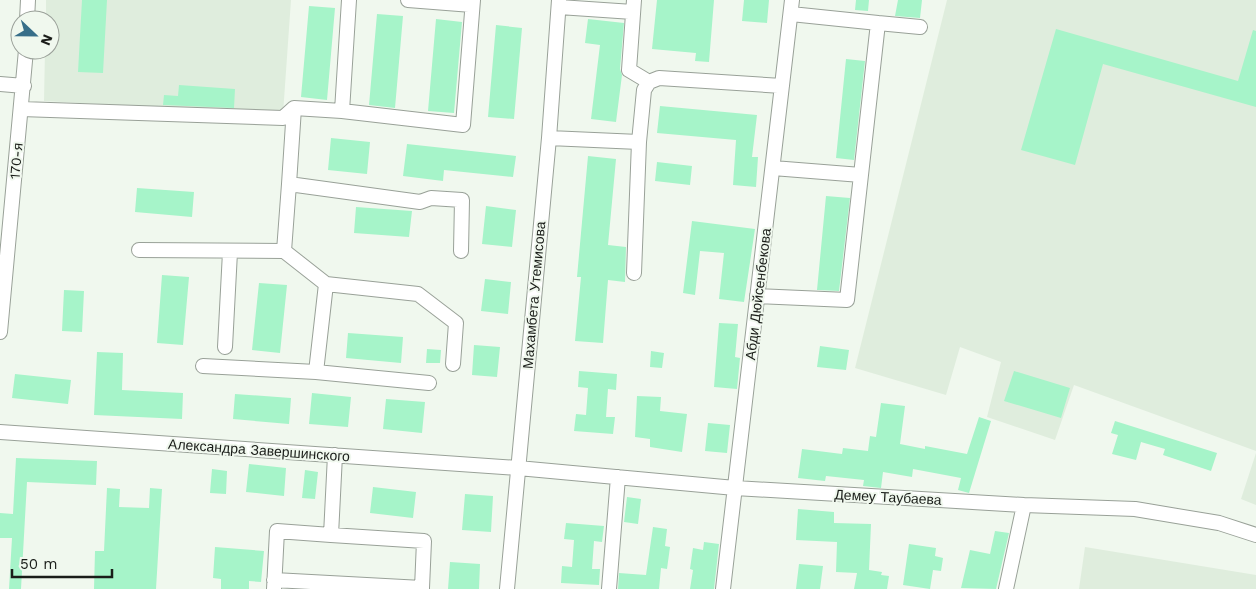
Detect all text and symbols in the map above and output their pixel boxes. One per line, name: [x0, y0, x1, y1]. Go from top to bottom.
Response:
north arrow: [10, 10, 60, 60]
text: N: [38, 32, 56, 48]
street label: 170-я: [6, 142, 26, 180]
street label: Махамбета Утемисова: [520, 220, 548, 369]
street label: Абди Дюйсенбекова: [742, 227, 774, 361]
street label: Александра Завершинского: [168, 436, 351, 464]
street label: Демеу Таубаева: [834, 486, 942, 508]
scale bar: [12, 546, 112, 578]
text: 50 m: [20, 555, 57, 573]

